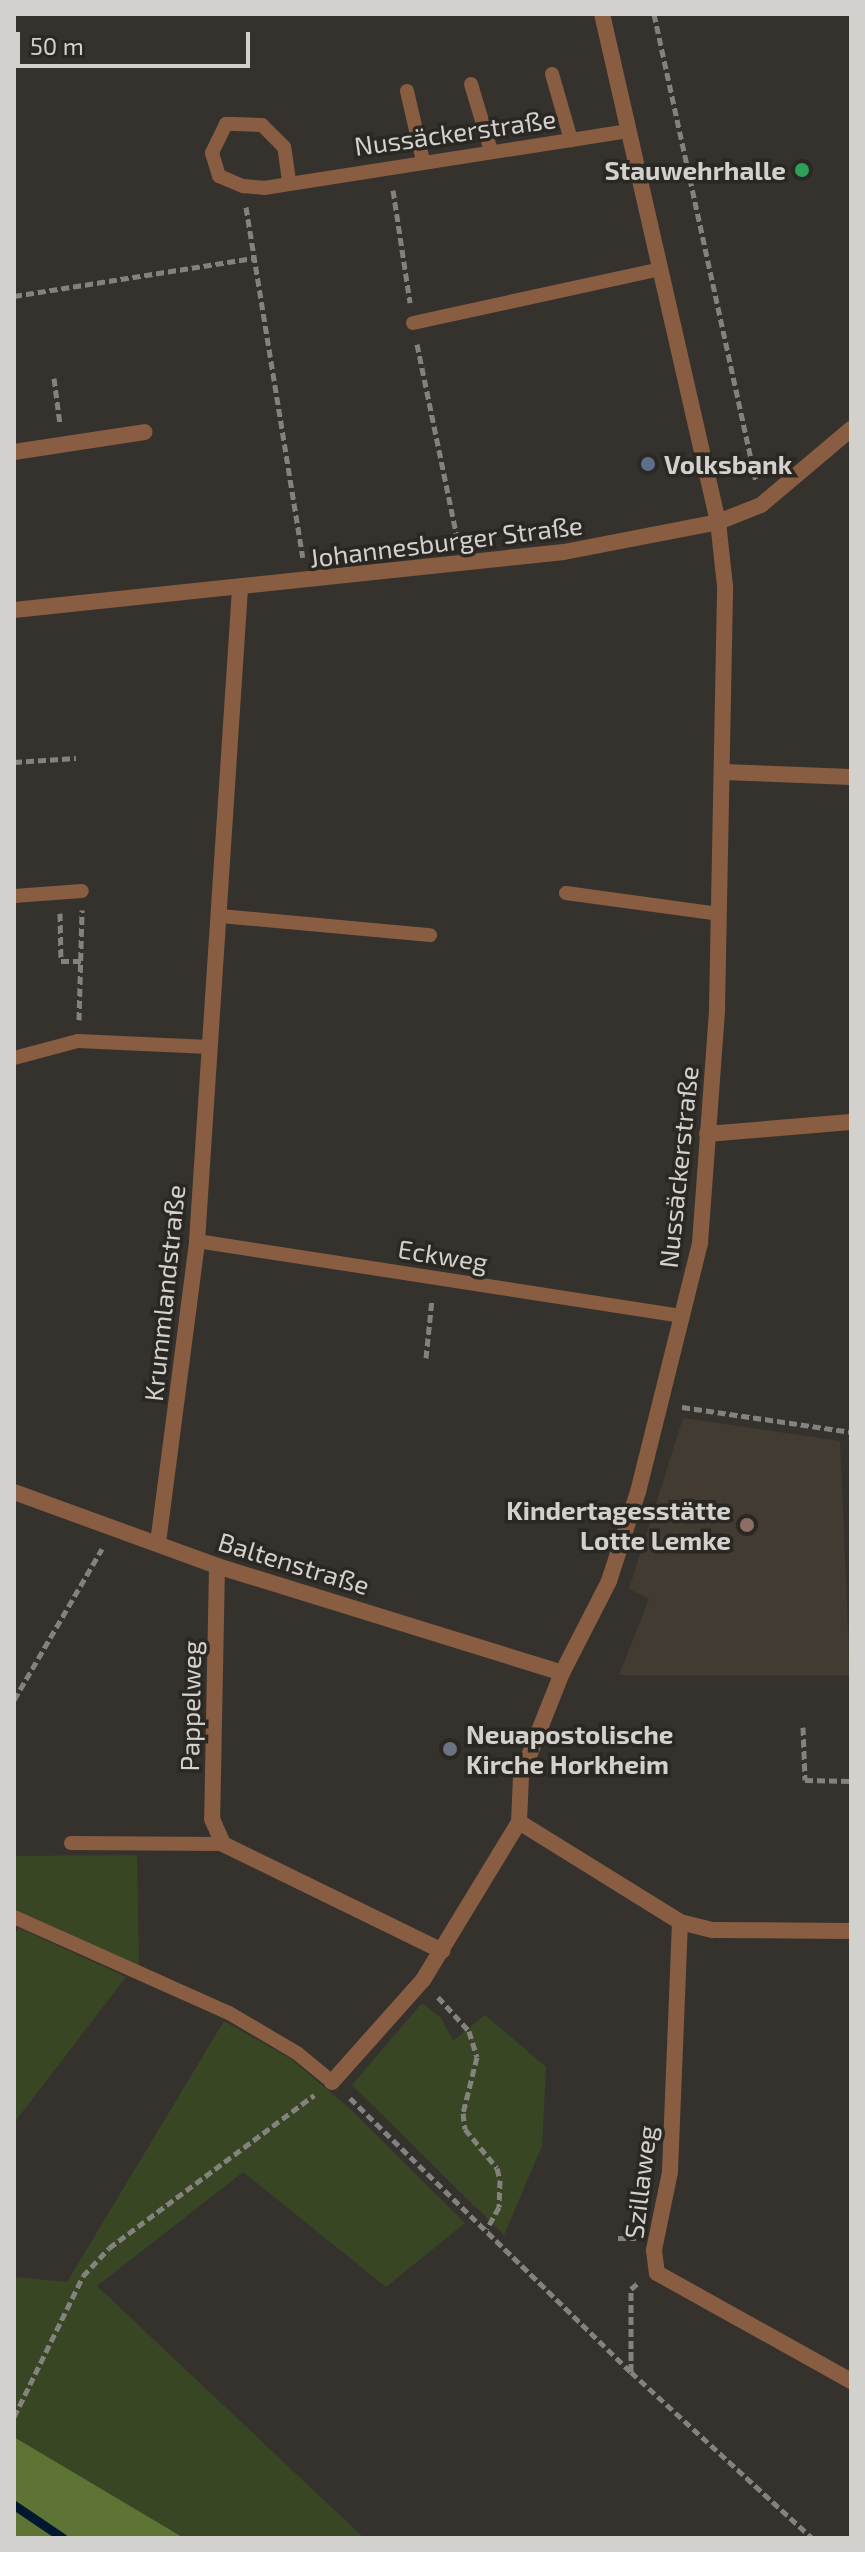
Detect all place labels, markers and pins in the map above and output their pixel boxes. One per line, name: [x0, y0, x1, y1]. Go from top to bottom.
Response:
place label: Stauwehrhalle: [604, 154, 786, 186]
marker: Stauwehrhalle: [793, 161, 811, 179]
place label: Volksbank: [664, 448, 792, 480]
marker: Volksbank: [639, 455, 657, 473]
place label: Kindertagesstätte Lotte Lemke: [506, 1494, 731, 1556]
marker: Kindertagesstätte Lotte Lemke: [738, 1516, 756, 1534]
place label: Neuapostolische Kirche Horkheim: [466, 1718, 673, 1780]
marker: Neuapostolische Kirche Horkheim: [441, 1740, 459, 1758]

